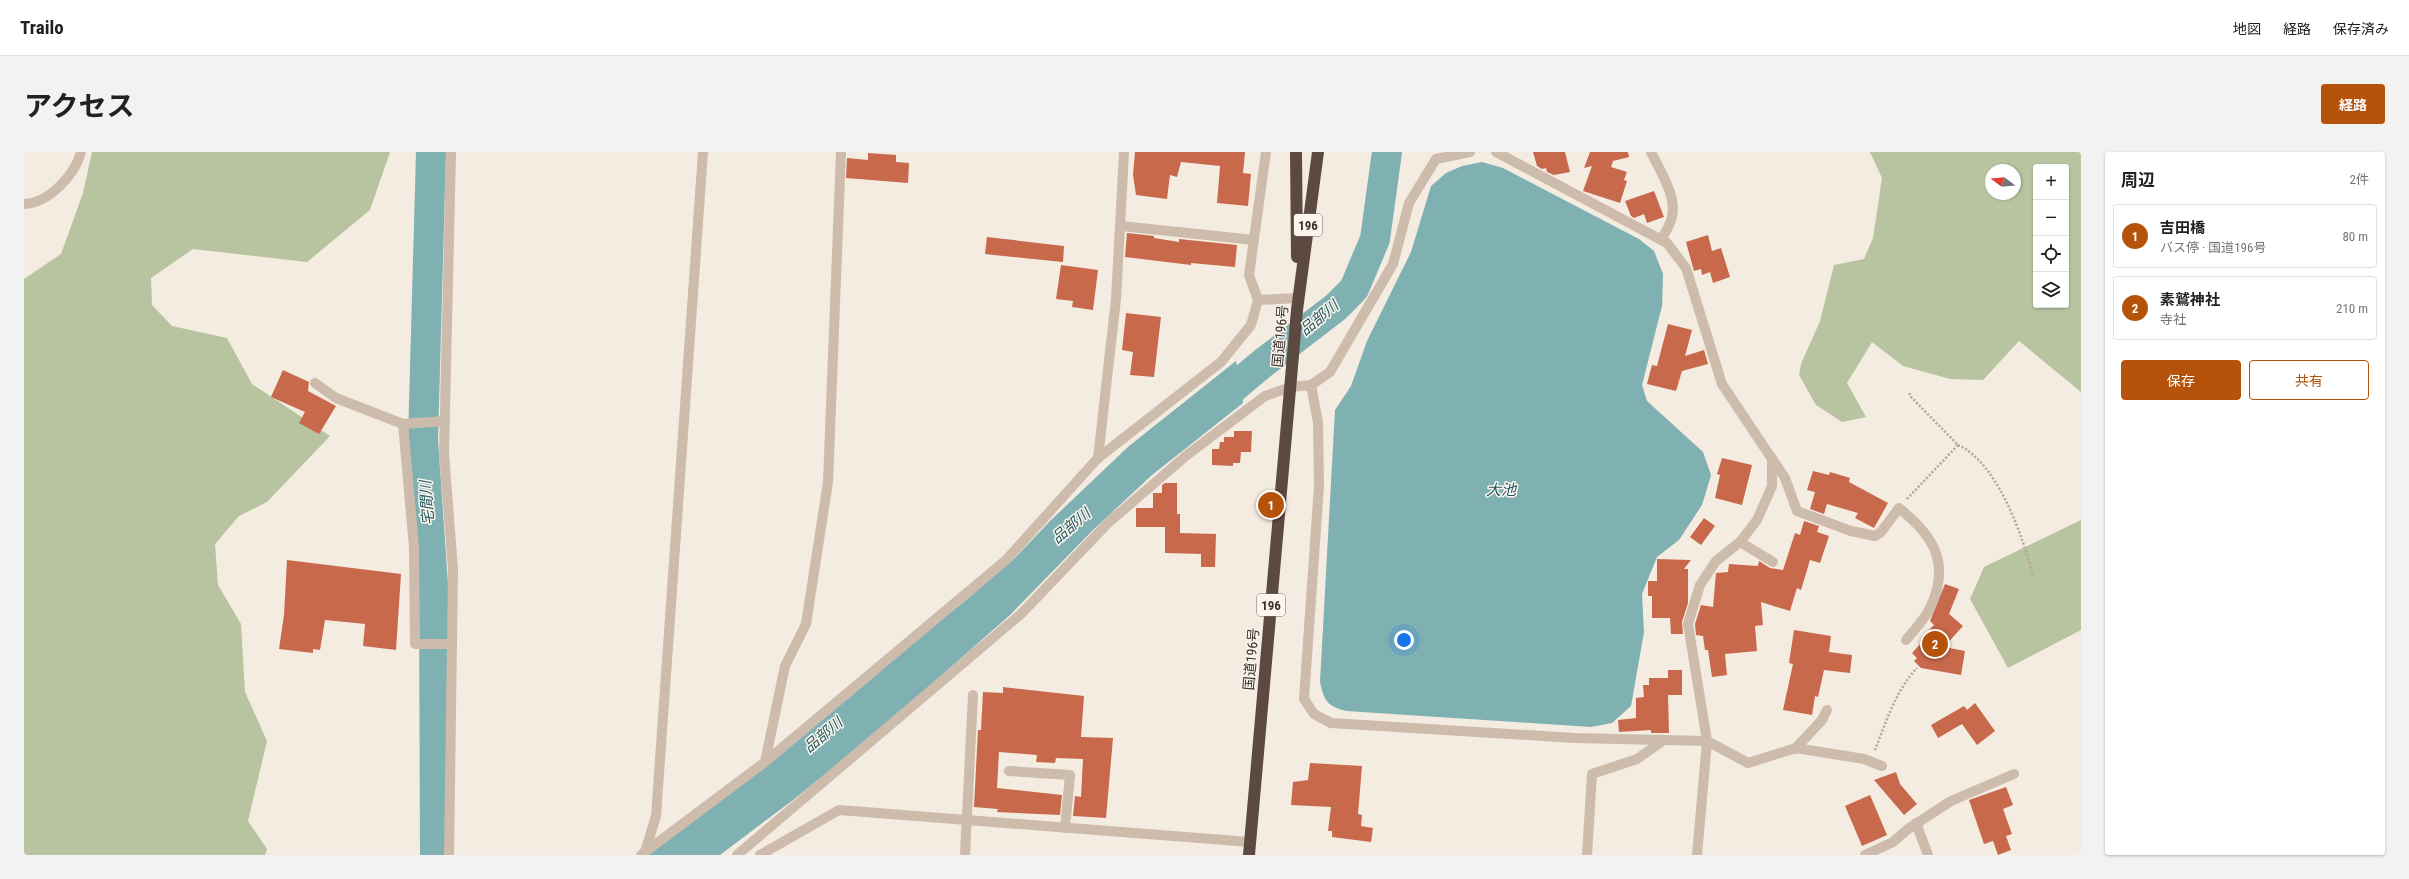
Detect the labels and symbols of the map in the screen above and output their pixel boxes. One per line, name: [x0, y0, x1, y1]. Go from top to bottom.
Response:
north arrow: [1985, 164, 2021, 200]
road number: 196: [1294, 214, 1322, 236]
water label: 品部川: [1296, 295, 1344, 339]
street label: 国道196号: [1269, 304, 1291, 368]
water label: 宅間川: [416, 478, 438, 526]
water label: 大池: [1486, 481, 1518, 499]
pin: 1: [1258, 490, 1284, 520]
water label: 品部川: [1048, 503, 1096, 547]
road number: 196: [1257, 594, 1285, 616]
street label: 国道196号: [1240, 627, 1262, 691]
pin: 2: [1922, 629, 1948, 659]
your location: [1394, 630, 1414, 650]
water label: 品部川: [800, 712, 848, 756]

